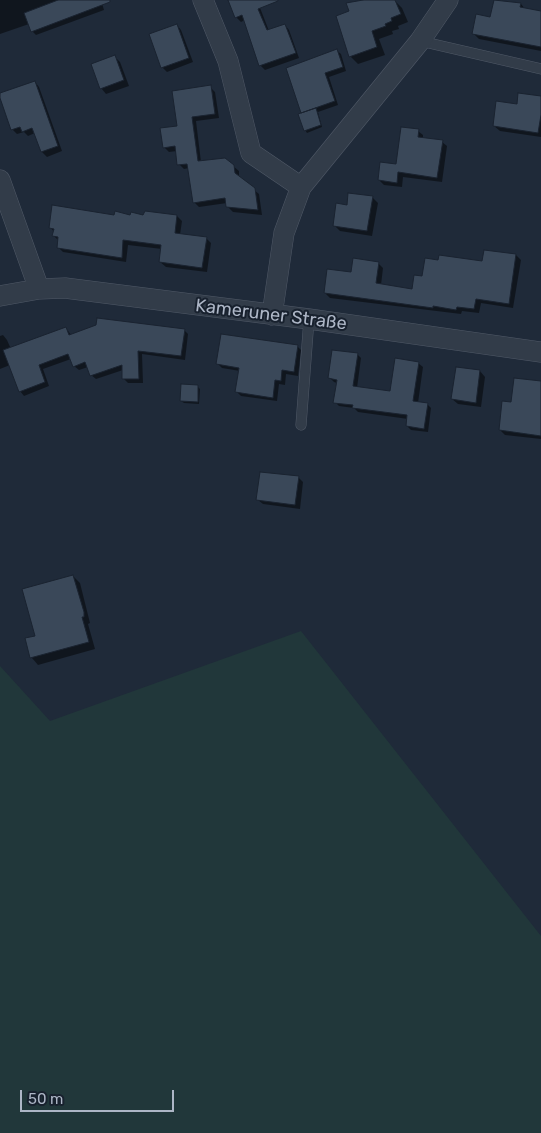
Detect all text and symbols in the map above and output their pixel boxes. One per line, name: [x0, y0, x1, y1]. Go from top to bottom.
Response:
street label: Kameruner Straße: [194, 295, 348, 335]
scale bar: [22, 1080, 176, 1112]
text: 50 m: [28, 1090, 63, 1108]

